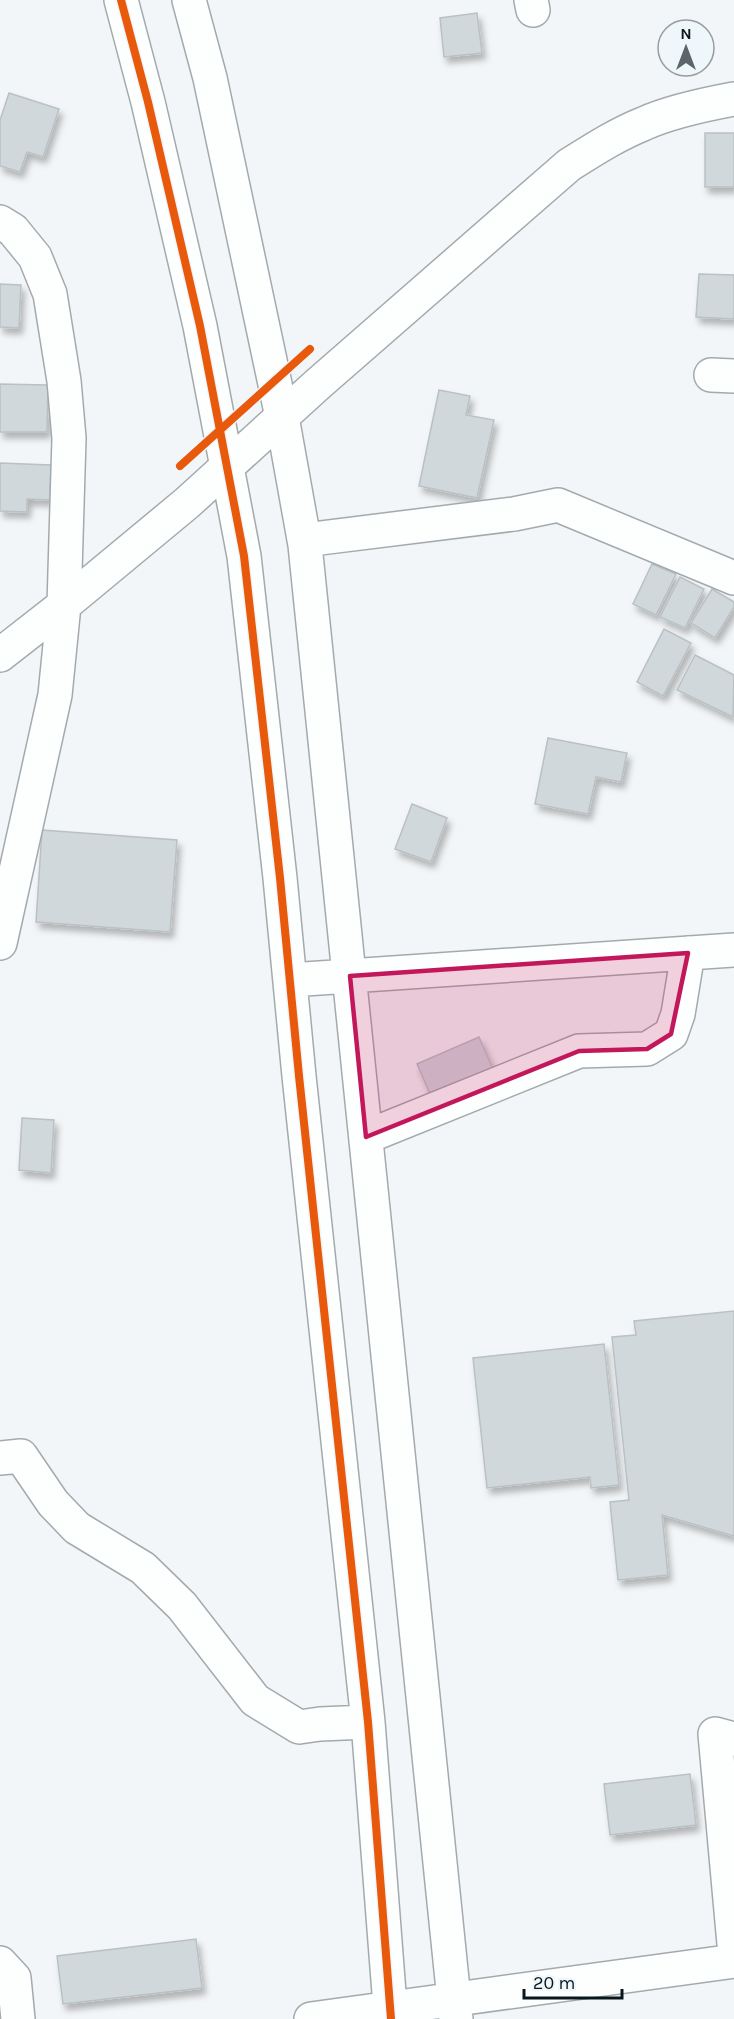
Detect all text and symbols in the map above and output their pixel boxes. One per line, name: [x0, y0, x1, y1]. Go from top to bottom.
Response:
north arrow: [656, 18, 716, 78]
text: N: [680, 24, 692, 43]
scale bar: [524, 1962, 622, 2000]
text: 20 m: [533, 1972, 575, 1994]

